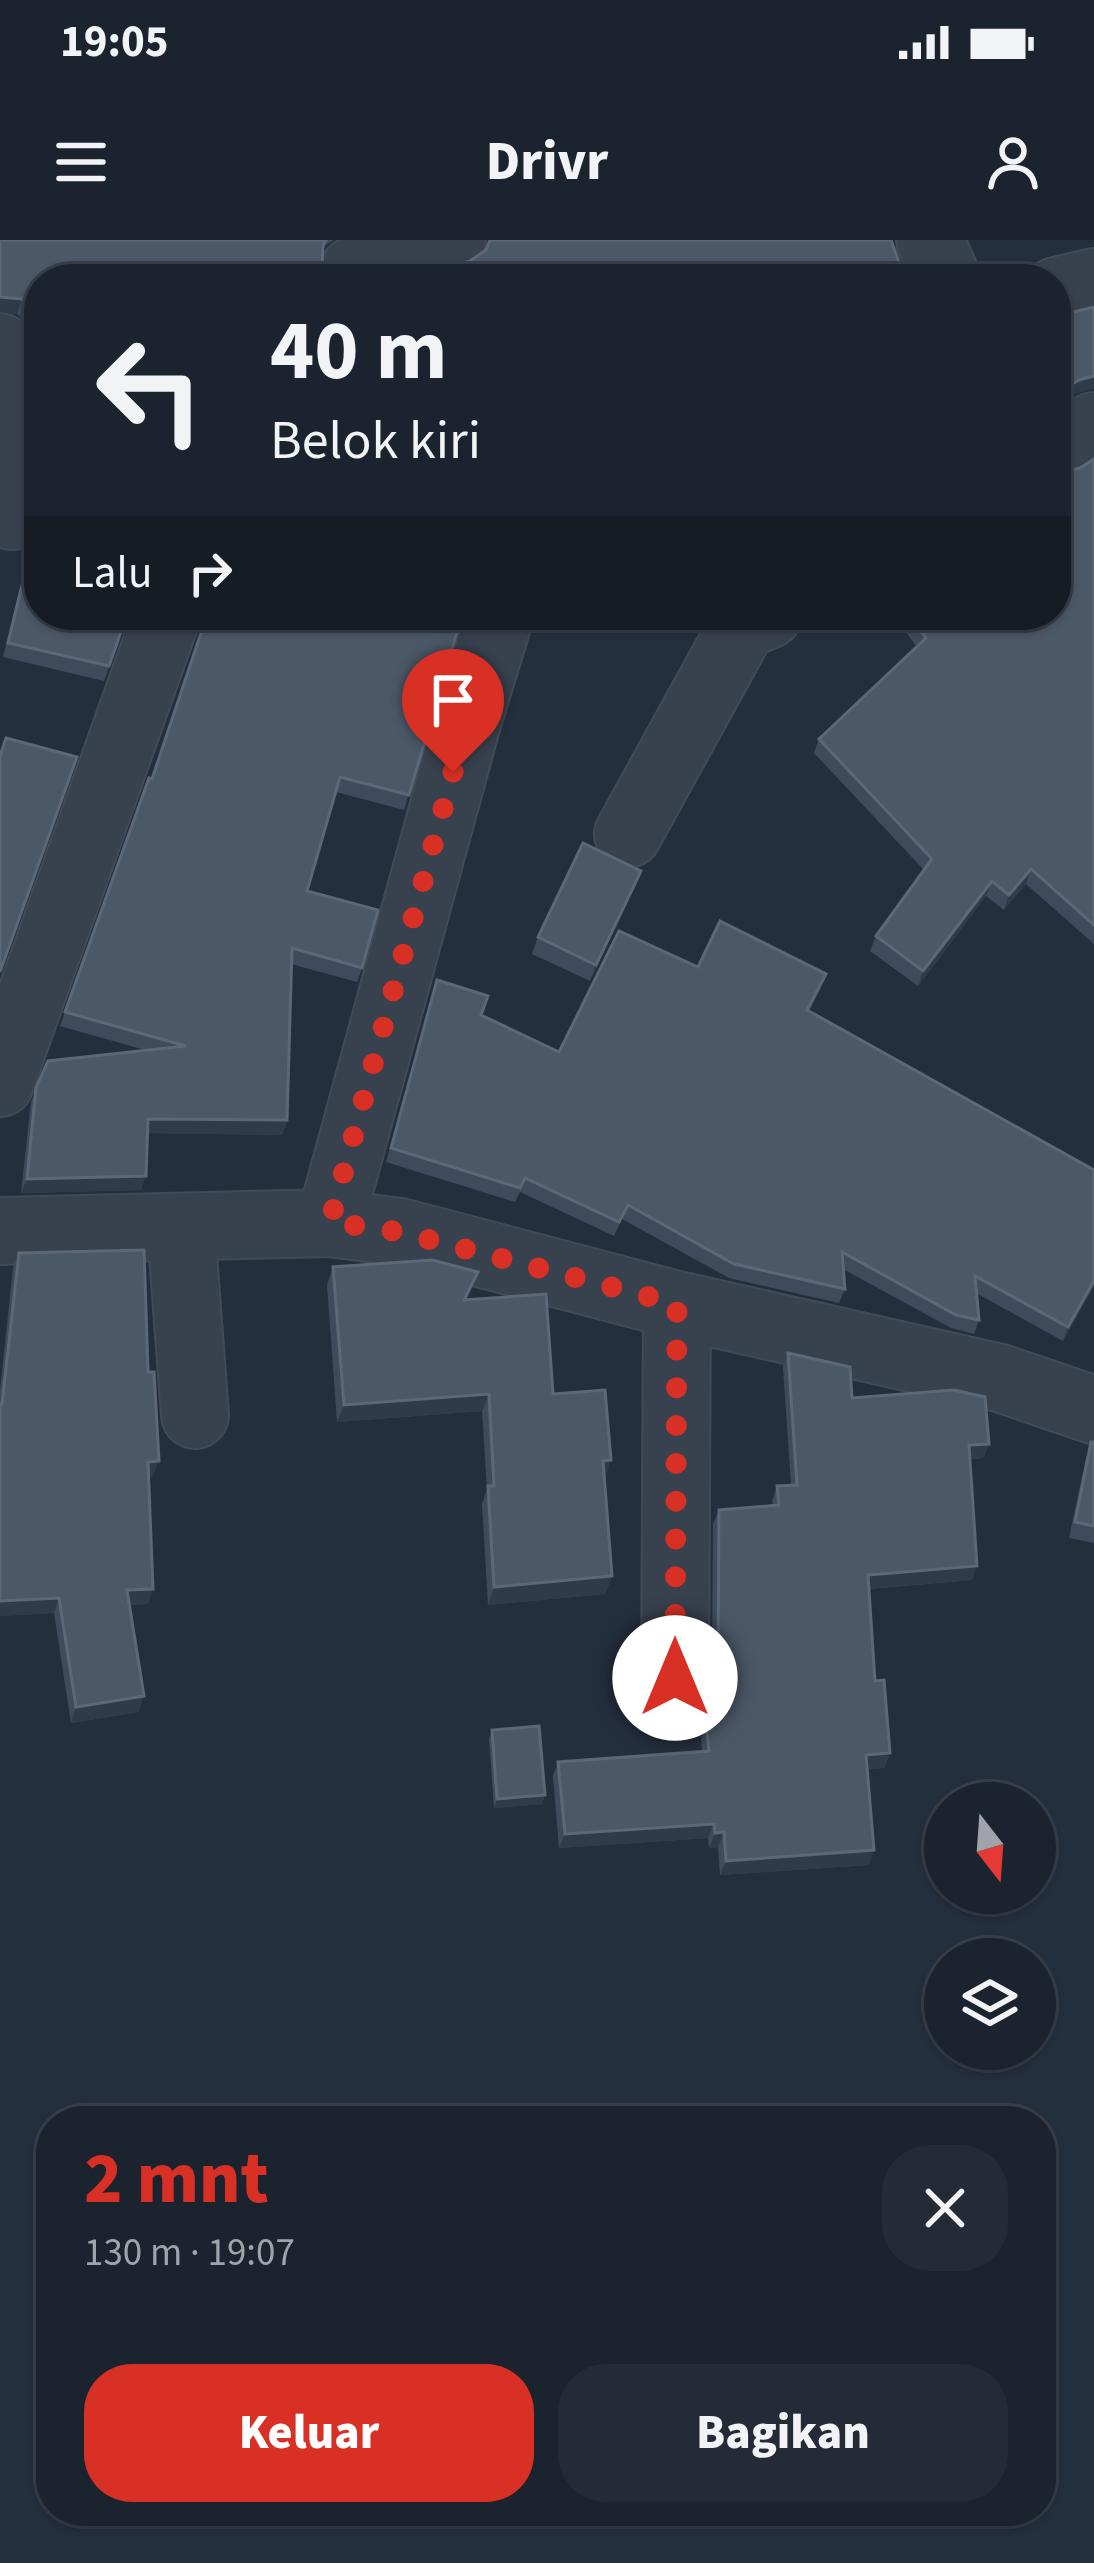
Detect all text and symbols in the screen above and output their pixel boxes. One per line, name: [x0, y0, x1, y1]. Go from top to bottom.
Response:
text: 19:05: [60, 10, 169, 74]
text: Drivr: [486, 124, 608, 201]
icon: menu: [48, 129, 114, 195]
icon: person: [980, 129, 1046, 195]
text: 40 m: [270, 292, 448, 412]
icon: left: [72, 312, 228, 468]
text: Belok kiri: [270, 403, 481, 480]
icon: right: [177, 540, 243, 606]
text: Lalu: [72, 541, 153, 605]
pin: [402, 649, 504, 772]
icon: arrive: [420, 667, 486, 733]
position arrow: [612, 1615, 738, 1741]
north arrow: [924, 1782, 1056, 1914]
map controls: [924, 1782, 1056, 2070]
button: layers: [924, 1938, 1056, 2070]
text: 2 mnt: [84, 2128, 269, 2231]
button: close: [882, 2145, 1008, 2271]
text: 130 m · 19:07: [84, 2225, 295, 2281]
button: Keluar: [84, 2364, 534, 2502]
button: Bagikan: [558, 2364, 1008, 2502]

